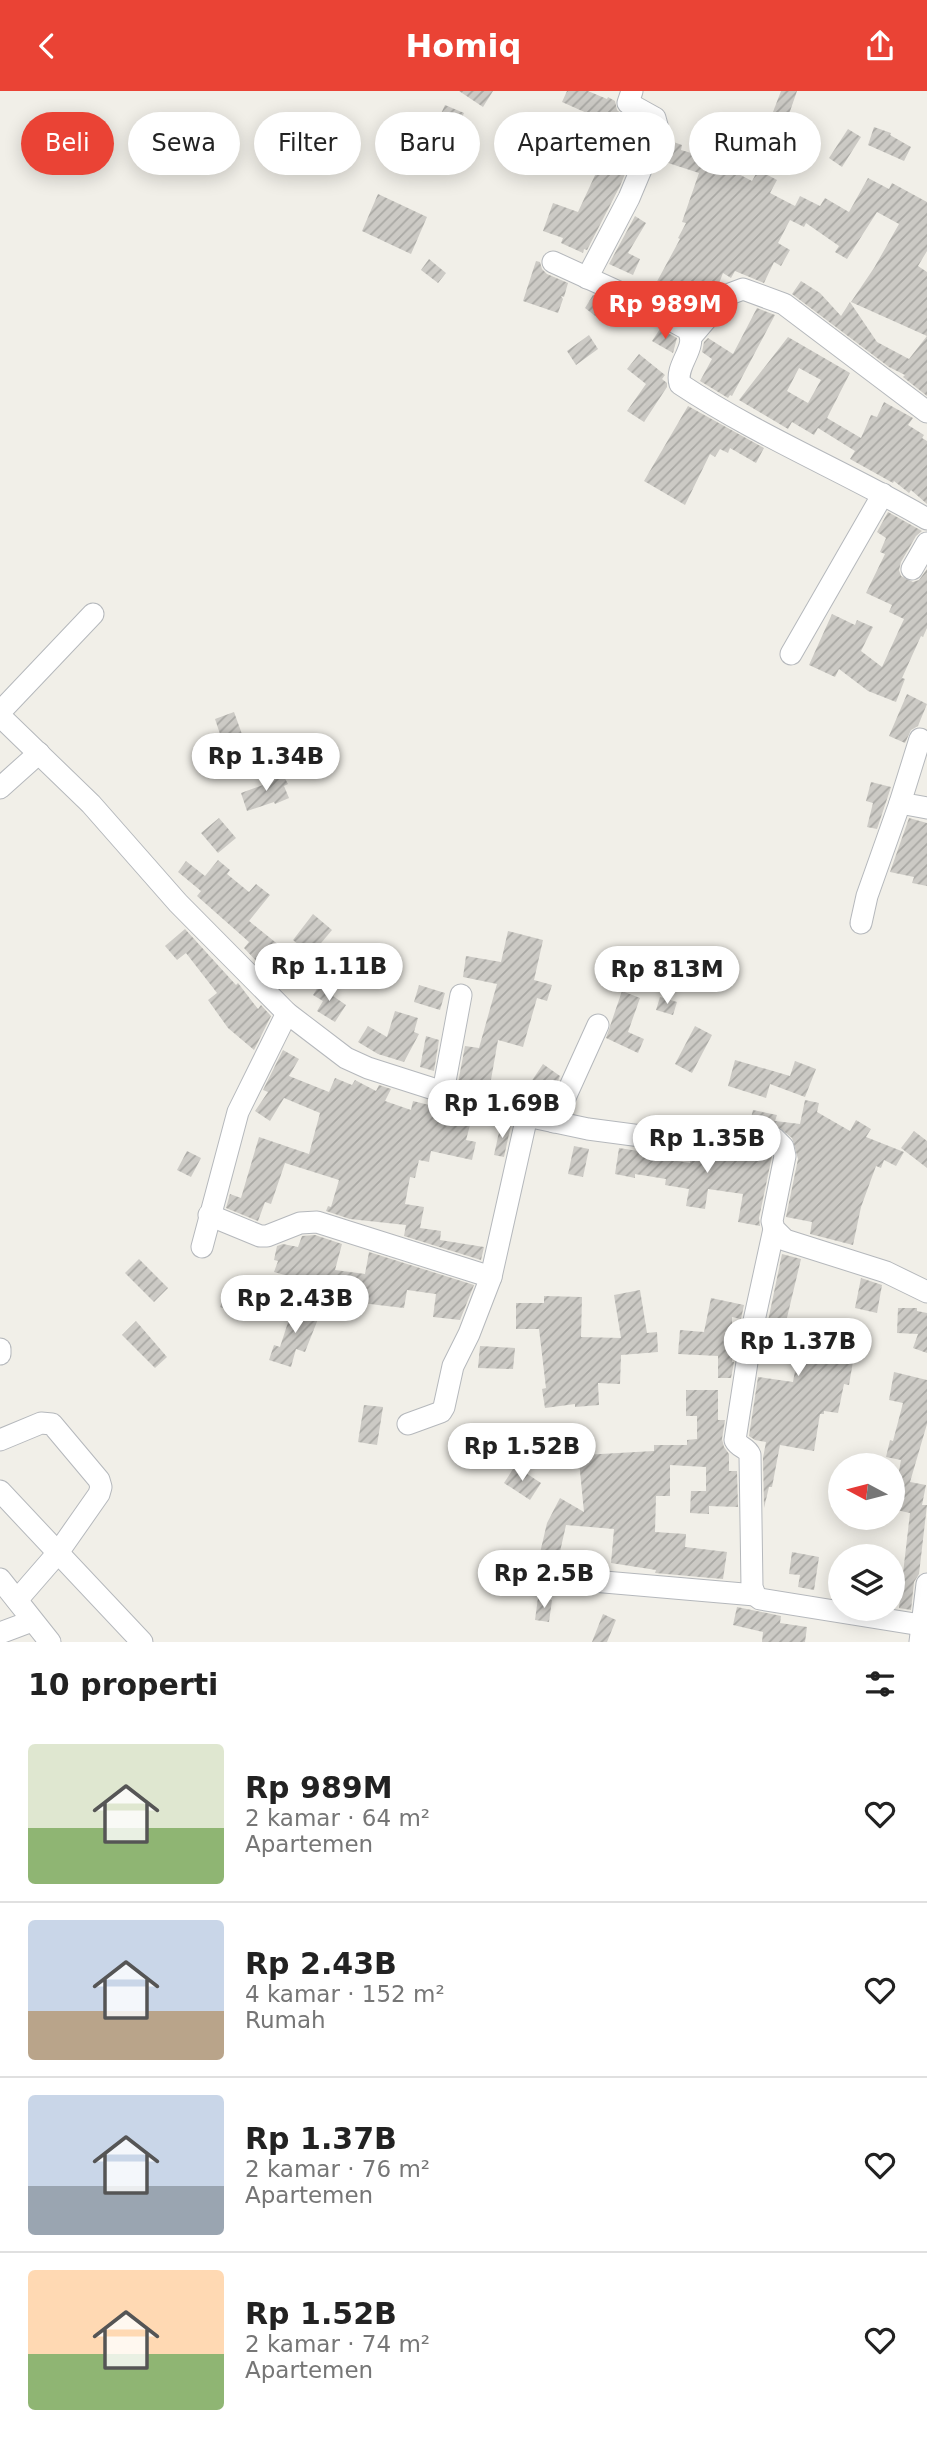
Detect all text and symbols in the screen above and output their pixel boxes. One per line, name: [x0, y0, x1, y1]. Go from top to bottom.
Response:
icon: back: [28, 27, 66, 65]
text: Homiq: [406, 27, 521, 65]
icon: share: [861, 27, 899, 65]
chip: Beli: [21, 112, 114, 175]
chip: Sewa: [128, 112, 240, 175]
chip: Filter: [254, 112, 361, 175]
chip: Baru: [375, 112, 480, 175]
chip: Apartemen: [494, 112, 675, 175]
chip: Rumah: [689, 112, 821, 175]
pin: Rp 989M: [600, 281, 730, 341]
text: Rp 989M: [608, 291, 722, 317]
pin: Rp 1.34B: [194, 733, 338, 793]
text: Rp 1.34B: [208, 743, 324, 769]
pin: Rp 1.11B: [257, 943, 401, 1003]
pin: Rp 813M: [602, 947, 732, 1006]
text: Rp 1.11B: [271, 953, 387, 979]
text: Rp 813M: [610, 956, 724, 982]
pin: Rp 1.69B: [430, 1081, 574, 1140]
text: Rp 1.69B: [444, 1090, 560, 1116]
pin: Rp 1.35B: [635, 1115, 779, 1175]
text: Rp 1.35B: [649, 1125, 765, 1151]
pin: Rp 2.43B: [223, 1275, 367, 1335]
text: Rp 2.43B: [237, 1285, 353, 1311]
pin: Rp 1.37B: [726, 1319, 870, 1378]
text: Rp 1.37B: [740, 1328, 856, 1354]
pin: Rp 1.52B: [450, 1423, 594, 1483]
text: Rp 1.52B: [464, 1433, 580, 1459]
north arrow: [828, 1453, 905, 1529]
map controls: [828, 1453, 905, 1621]
button: layers: [828, 1544, 905, 1621]
pin: Rp 2.5B: [479, 1551, 609, 1610]
text: Rp 2.5B: [494, 1560, 594, 1586]
icon: filters: [861, 1665, 899, 1703]
text: 10 properti: [28, 1667, 218, 1702]
text: Rp 989M: [245, 1770, 393, 1805]
icon: home: [84, 1772, 168, 1856]
icon: heart: [861, 1795, 899, 1833]
text: 2 kamar · 64 m²: [245, 1805, 430, 1831]
text: Apartemen: [245, 1831, 373, 1857]
text: Rp 2.43B: [245, 1946, 397, 1981]
icon: home: [84, 1948, 168, 2032]
icon: heart: [861, 1971, 899, 2009]
text: 4 kamar · 152 m²: [245, 1981, 445, 2007]
text: Rumah: [245, 2007, 326, 2033]
text: Rp 1.37B: [245, 2121, 397, 2156]
icon: home: [84, 2123, 168, 2207]
icon: heart: [861, 2146, 899, 2184]
text: 2 kamar · 76 m²: [245, 2156, 430, 2182]
text: Apartemen: [245, 2182, 373, 2208]
text: Rp 1.52B: [245, 2296, 397, 2331]
icon: home: [84, 2298, 168, 2382]
icon: heart: [861, 2321, 899, 2359]
text: 2 kamar · 74 m²: [245, 2331, 430, 2357]
text: Apartemen: [245, 2357, 373, 2383]

